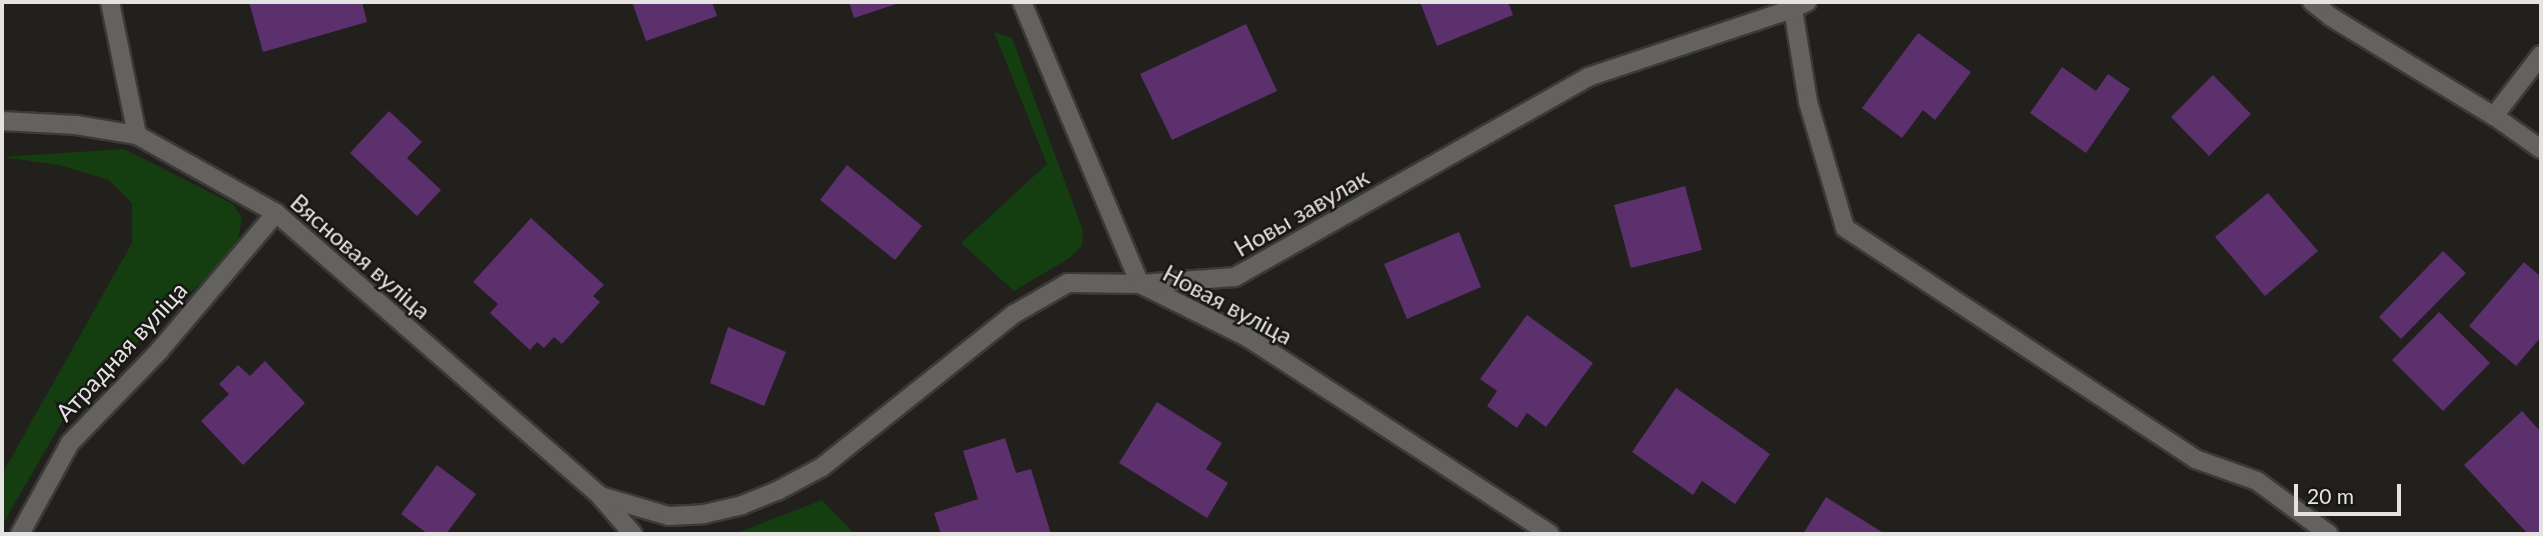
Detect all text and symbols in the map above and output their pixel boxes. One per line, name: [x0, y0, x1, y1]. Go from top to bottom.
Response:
street label: Новы завулак: [1228, 162, 1374, 262]
street label: Вясновая вуліца: [285, 187, 437, 325]
street label: Новая вуліца: [1158, 258, 1298, 350]
street label: Атрадная вуліца: [49, 275, 193, 427]
scale bar: [2298, 470, 2405, 514]
text: 20 m: [2307, 483, 2354, 508]

